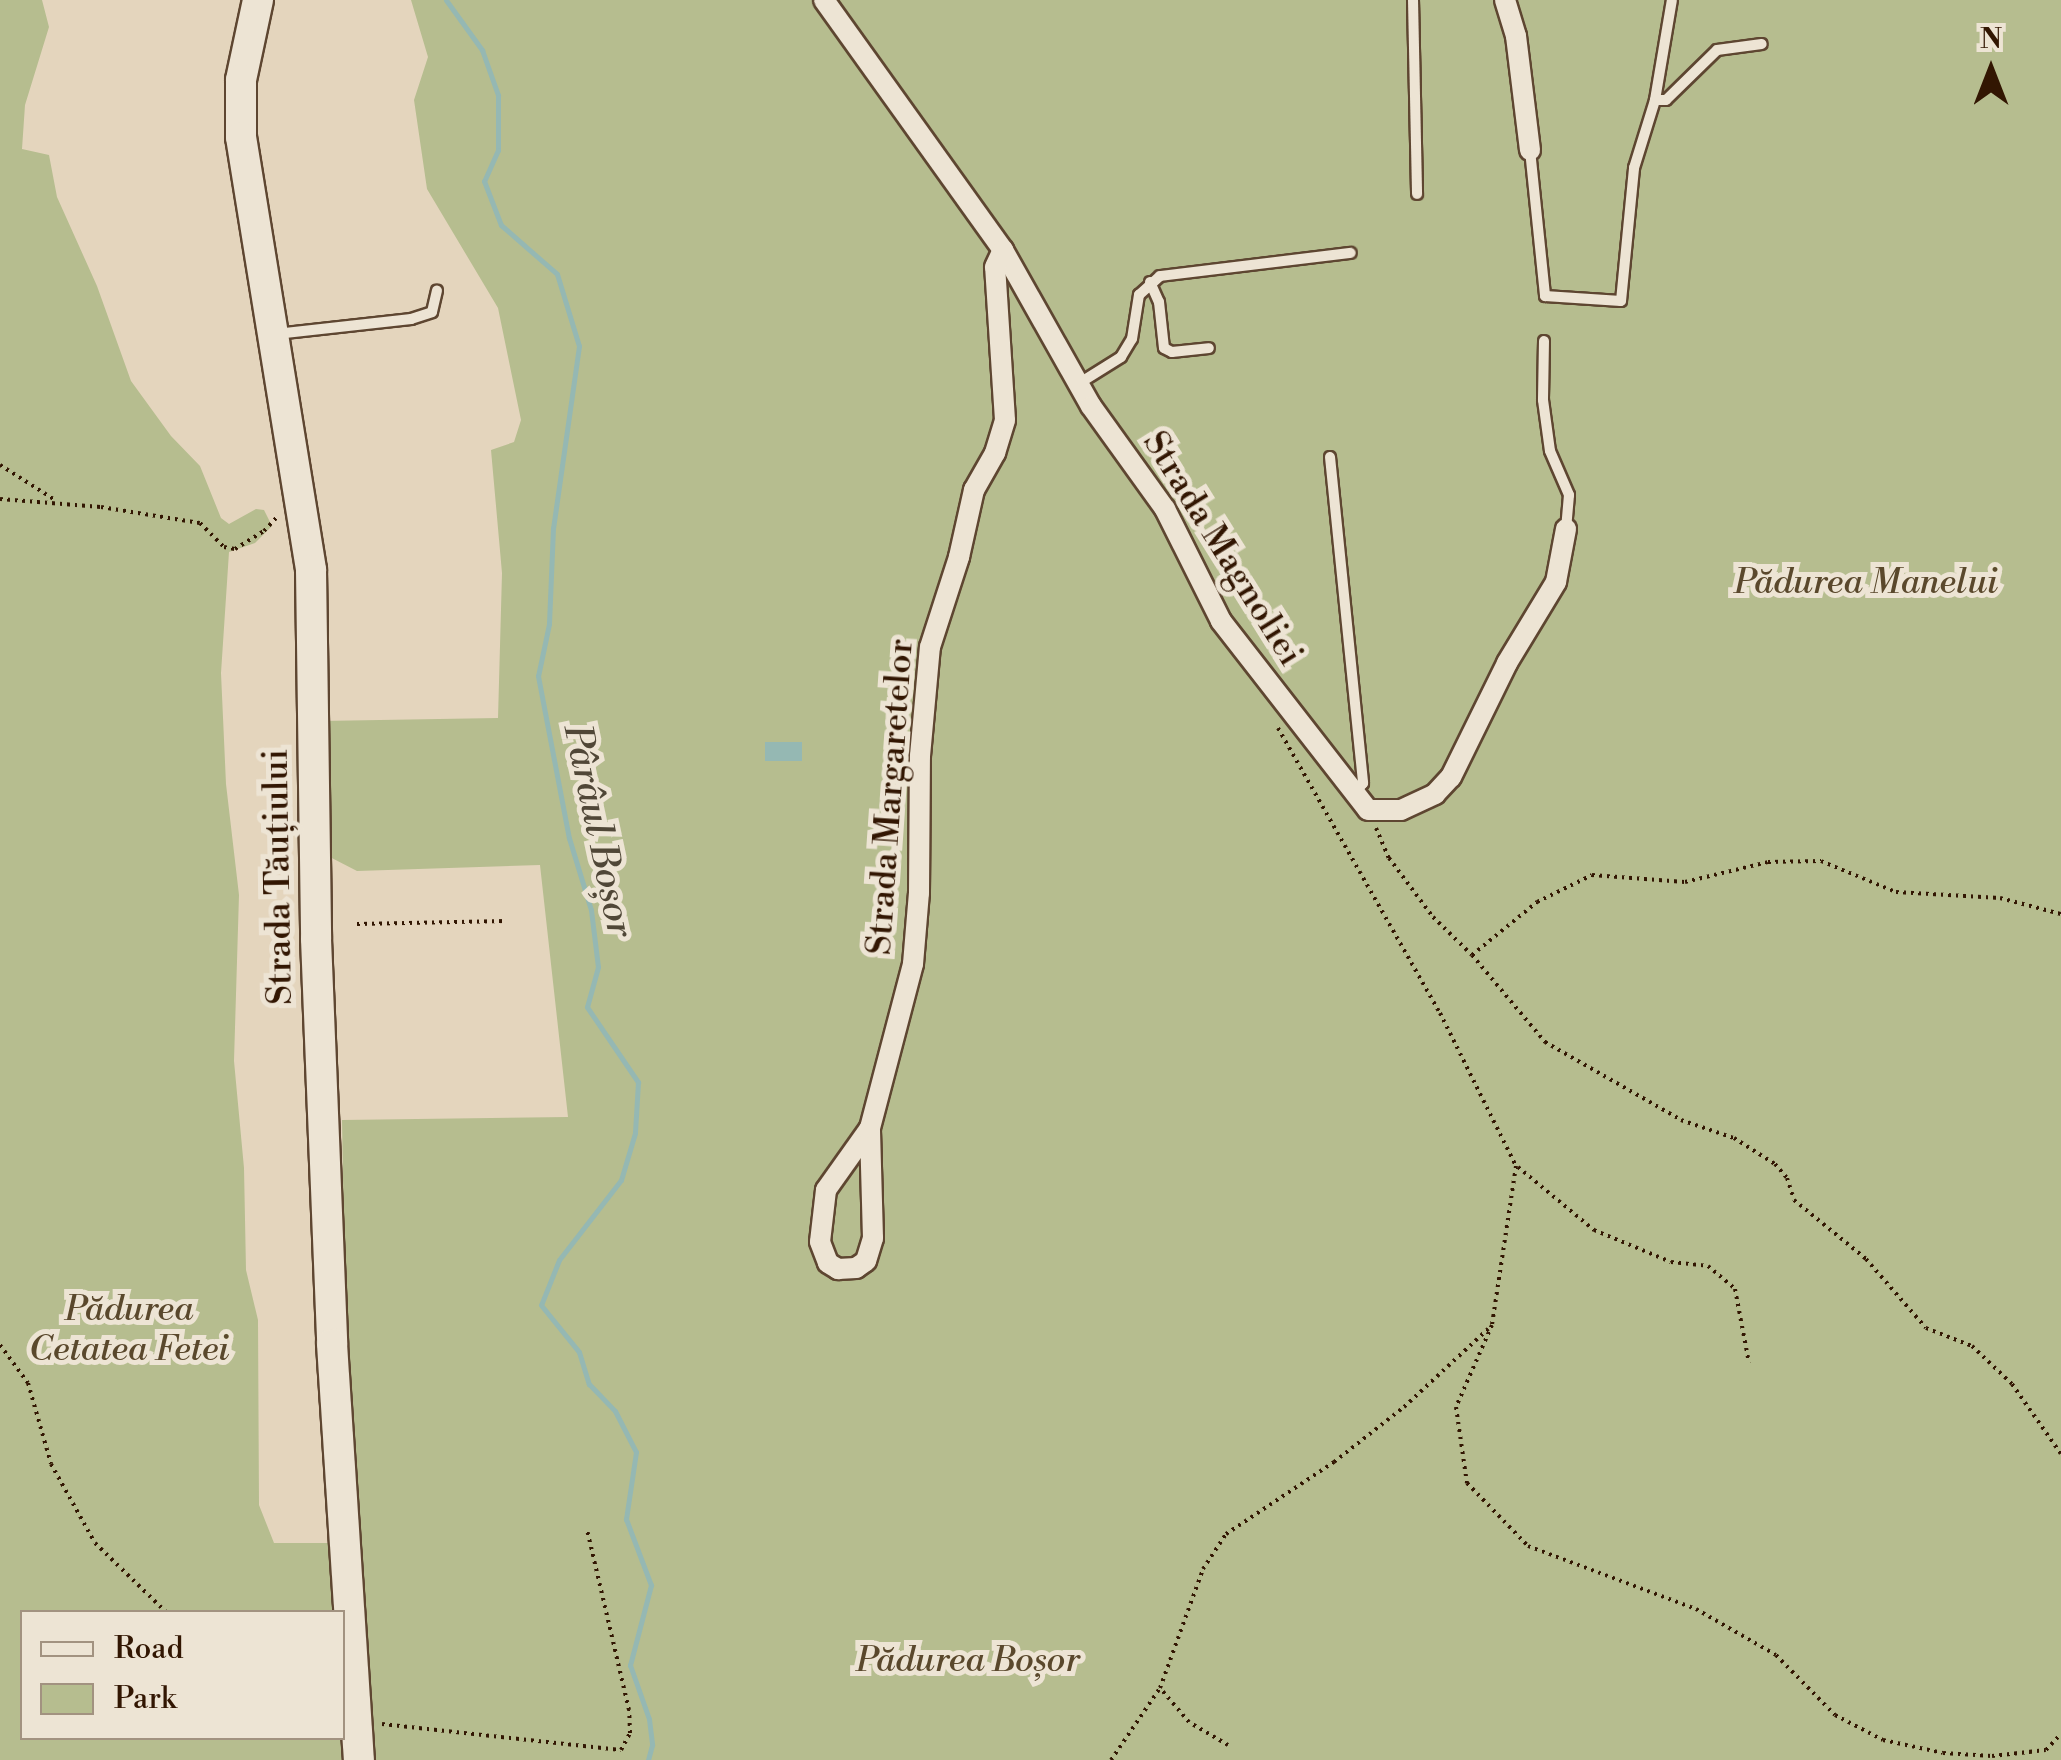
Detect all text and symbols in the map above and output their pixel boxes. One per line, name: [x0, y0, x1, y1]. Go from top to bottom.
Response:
north arrow: [1941, 20, 2041, 120]
text: N: [1980, 22, 2002, 57]
street label: Strada Magnoliei: [1133, 424, 1311, 674]
park label: Pădurea Manelui: [1734, 562, 1998, 604]
street label: Strada Margaretelor: [859, 638, 923, 956]
water label: Pârâul Boșor: [553, 720, 643, 942]
street label: Strada Tăuțiului: [256, 749, 302, 1005]
park label: Pădurea Cetatea Fetei: [29, 1289, 229, 1371]
legend: [20, 1610, 345, 1740]
text: Road: [114, 1630, 184, 1668]
park label: Pădurea Boșor: [856, 1640, 1080, 1682]
text: Park: [114, 1680, 176, 1718]

